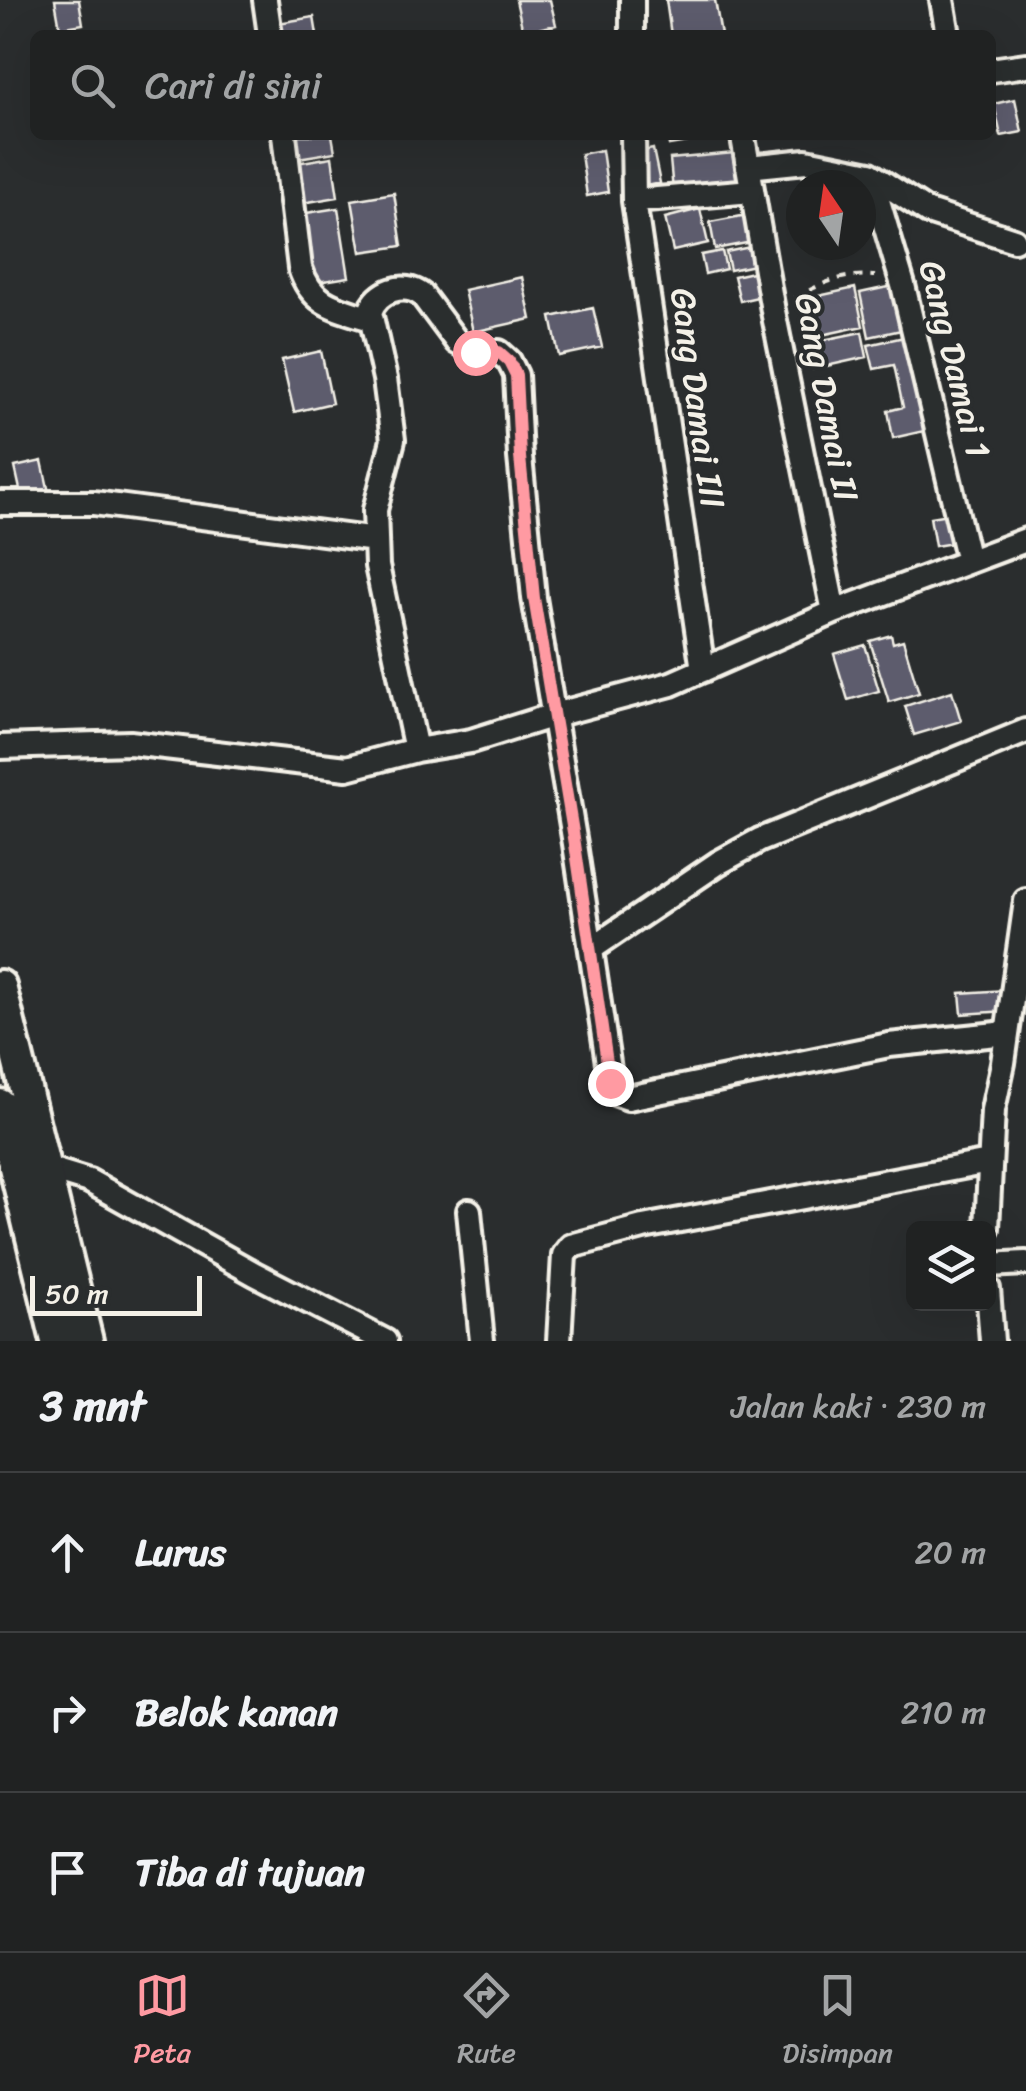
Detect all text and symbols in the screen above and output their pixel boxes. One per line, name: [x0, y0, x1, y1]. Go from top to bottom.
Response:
search box: [30, 30, 996, 140]
text: Cari di sini: [145, 52, 321, 119]
icon: search: [65, 58, 120, 113]
north arrow: [786, 170, 876, 260]
street label: Gang Damai 1: [901, 254, 1009, 464]
street label: Gang Damai III: [652, 284, 744, 513]
street label: Gang Damai II: [776, 287, 878, 507]
route start: [453, 330, 499, 376]
route end: [588, 1061, 634, 1107]
map controls: [906, 1221, 996, 1311]
button: layers: [906, 1221, 996, 1311]
text: 50 m: [45, 1269, 109, 1318]
scale bar: [30, 1271, 202, 1316]
text: 3 mnt: [40, 1369, 146, 1443]
text: Jalan kaki · 230 m: [731, 1378, 986, 1435]
text: Lurus: [135, 1519, 226, 1586]
text: 20 m: [914, 1524, 986, 1581]
icon: ahead: [40, 1525, 95, 1580]
text: Belok kanan: [135, 1679, 338, 1746]
text: 210 m: [901, 1684, 986, 1741]
icon: right: [40, 1685, 95, 1740]
text: Tiba di tujuan: [135, 1839, 365, 1906]
icon: arrive: [40, 1845, 95, 1900]
tab: Peta: [133, 1968, 191, 2077]
tab: Rute: [457, 1968, 516, 2077]
tab: Disimpan: [782, 1968, 893, 2077]

